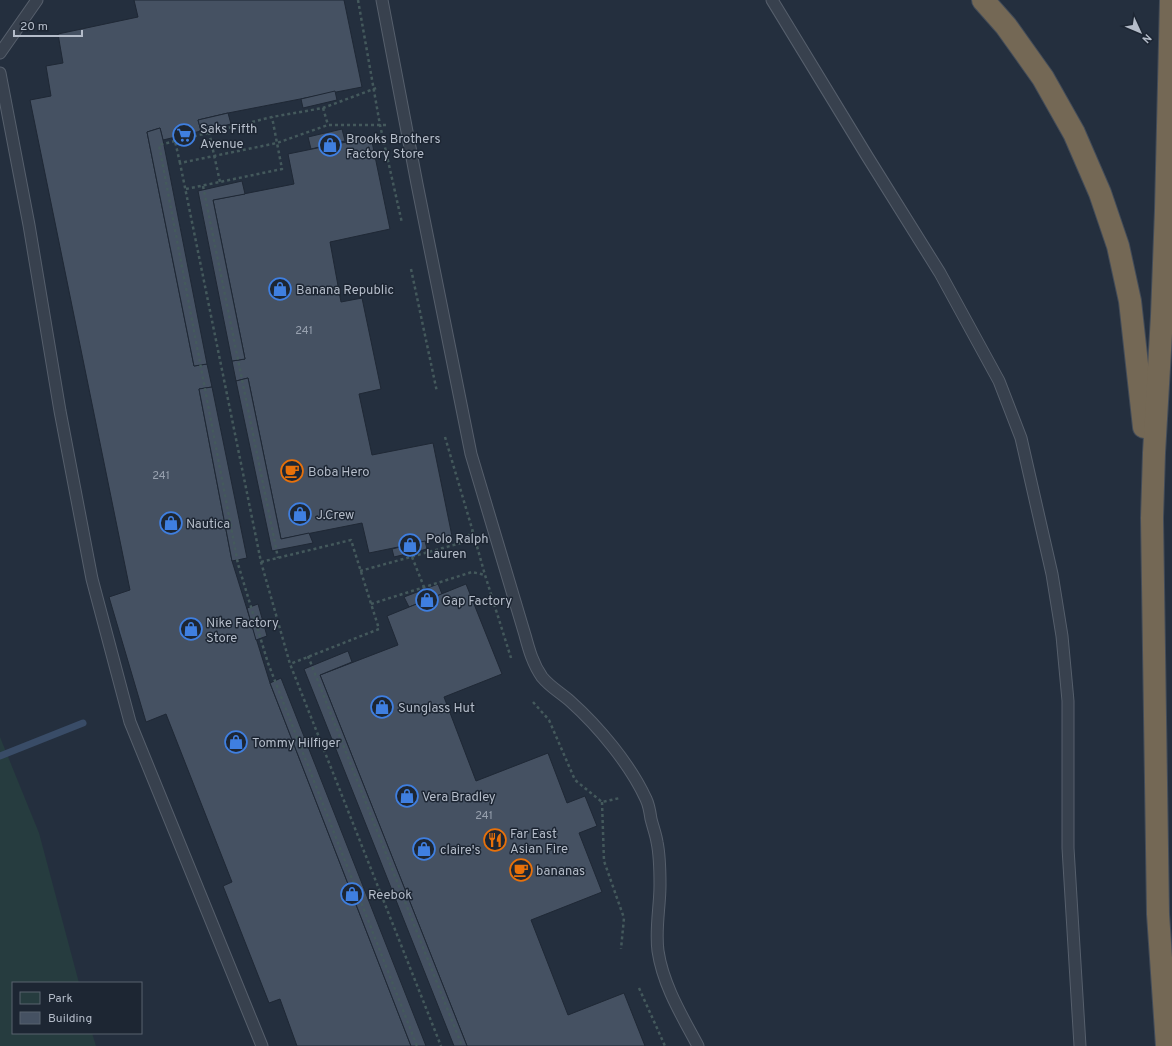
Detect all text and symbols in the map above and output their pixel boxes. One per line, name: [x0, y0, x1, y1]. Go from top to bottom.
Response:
scale bar: [14, 12, 82, 38]
north arrow: [1120, 12, 1160, 52]
text: 20 m: [20, 19, 48, 35]
text: N: [1139, 31, 1154, 46]
supermarket icon: Saks Fifth Avenue: [171, 122, 197, 148]
place label: Saks Fifth Avenue: [200, 122, 257, 153]
shop icon: Brooks Brothers Factory Store: [317, 132, 343, 158]
place label: Brooks Brothers Factory Store: [346, 132, 441, 163]
shop icon: Banana Republic: [267, 276, 293, 302]
place label: Banana Republic: [296, 283, 394, 299]
house number: 241: [295, 324, 313, 338]
cafe icon: Boba Hero: [279, 458, 305, 484]
place label: Boba Hero: [308, 465, 370, 481]
house number: 241: [152, 469, 170, 483]
shop icon: J.Crew: [287, 501, 313, 527]
place label: J.Crew: [316, 508, 354, 524]
shop icon: Nautica: [158, 510, 184, 536]
place label: Nautica: [186, 517, 230, 533]
shop icon: Polo Ralph Lauren: [397, 532, 423, 558]
place label: Polo Ralph Lauren: [426, 532, 489, 563]
shop icon: Gap Factory: [414, 587, 440, 613]
place label: Gap Factory: [442, 594, 512, 610]
shop icon: Nike Factory Store: [178, 616, 204, 642]
place label: Nike Factory Store: [206, 616, 279, 647]
shop icon: Sunglass Hut: [369, 694, 395, 720]
place label: Sunglass Hut: [398, 701, 475, 717]
shop icon: Tommy Hilfiger: [223, 729, 249, 755]
place label: Tommy Hilfiger: [252, 736, 341, 752]
shop icon: Vera Bradley: [394, 783, 420, 809]
place label: Vera Bradley: [422, 790, 496, 806]
house number: 241: [475, 809, 493, 823]
restaurant icon: Far East Asian Fire: [482, 827, 508, 853]
place label: Far East Asian Fire: [510, 827, 568, 858]
shop icon: claire's: [411, 836, 437, 862]
place label: claire's: [440, 843, 481, 859]
cafe icon: bananas: [508, 857, 534, 883]
place label: bananas: [536, 864, 585, 880]
shop icon: Reebok: [339, 881, 365, 907]
place label: Reebok: [368, 888, 412, 904]
legend: [12, 982, 142, 1034]
text: Park: [48, 991, 73, 1007]
text: Building: [48, 1011, 92, 1027]

